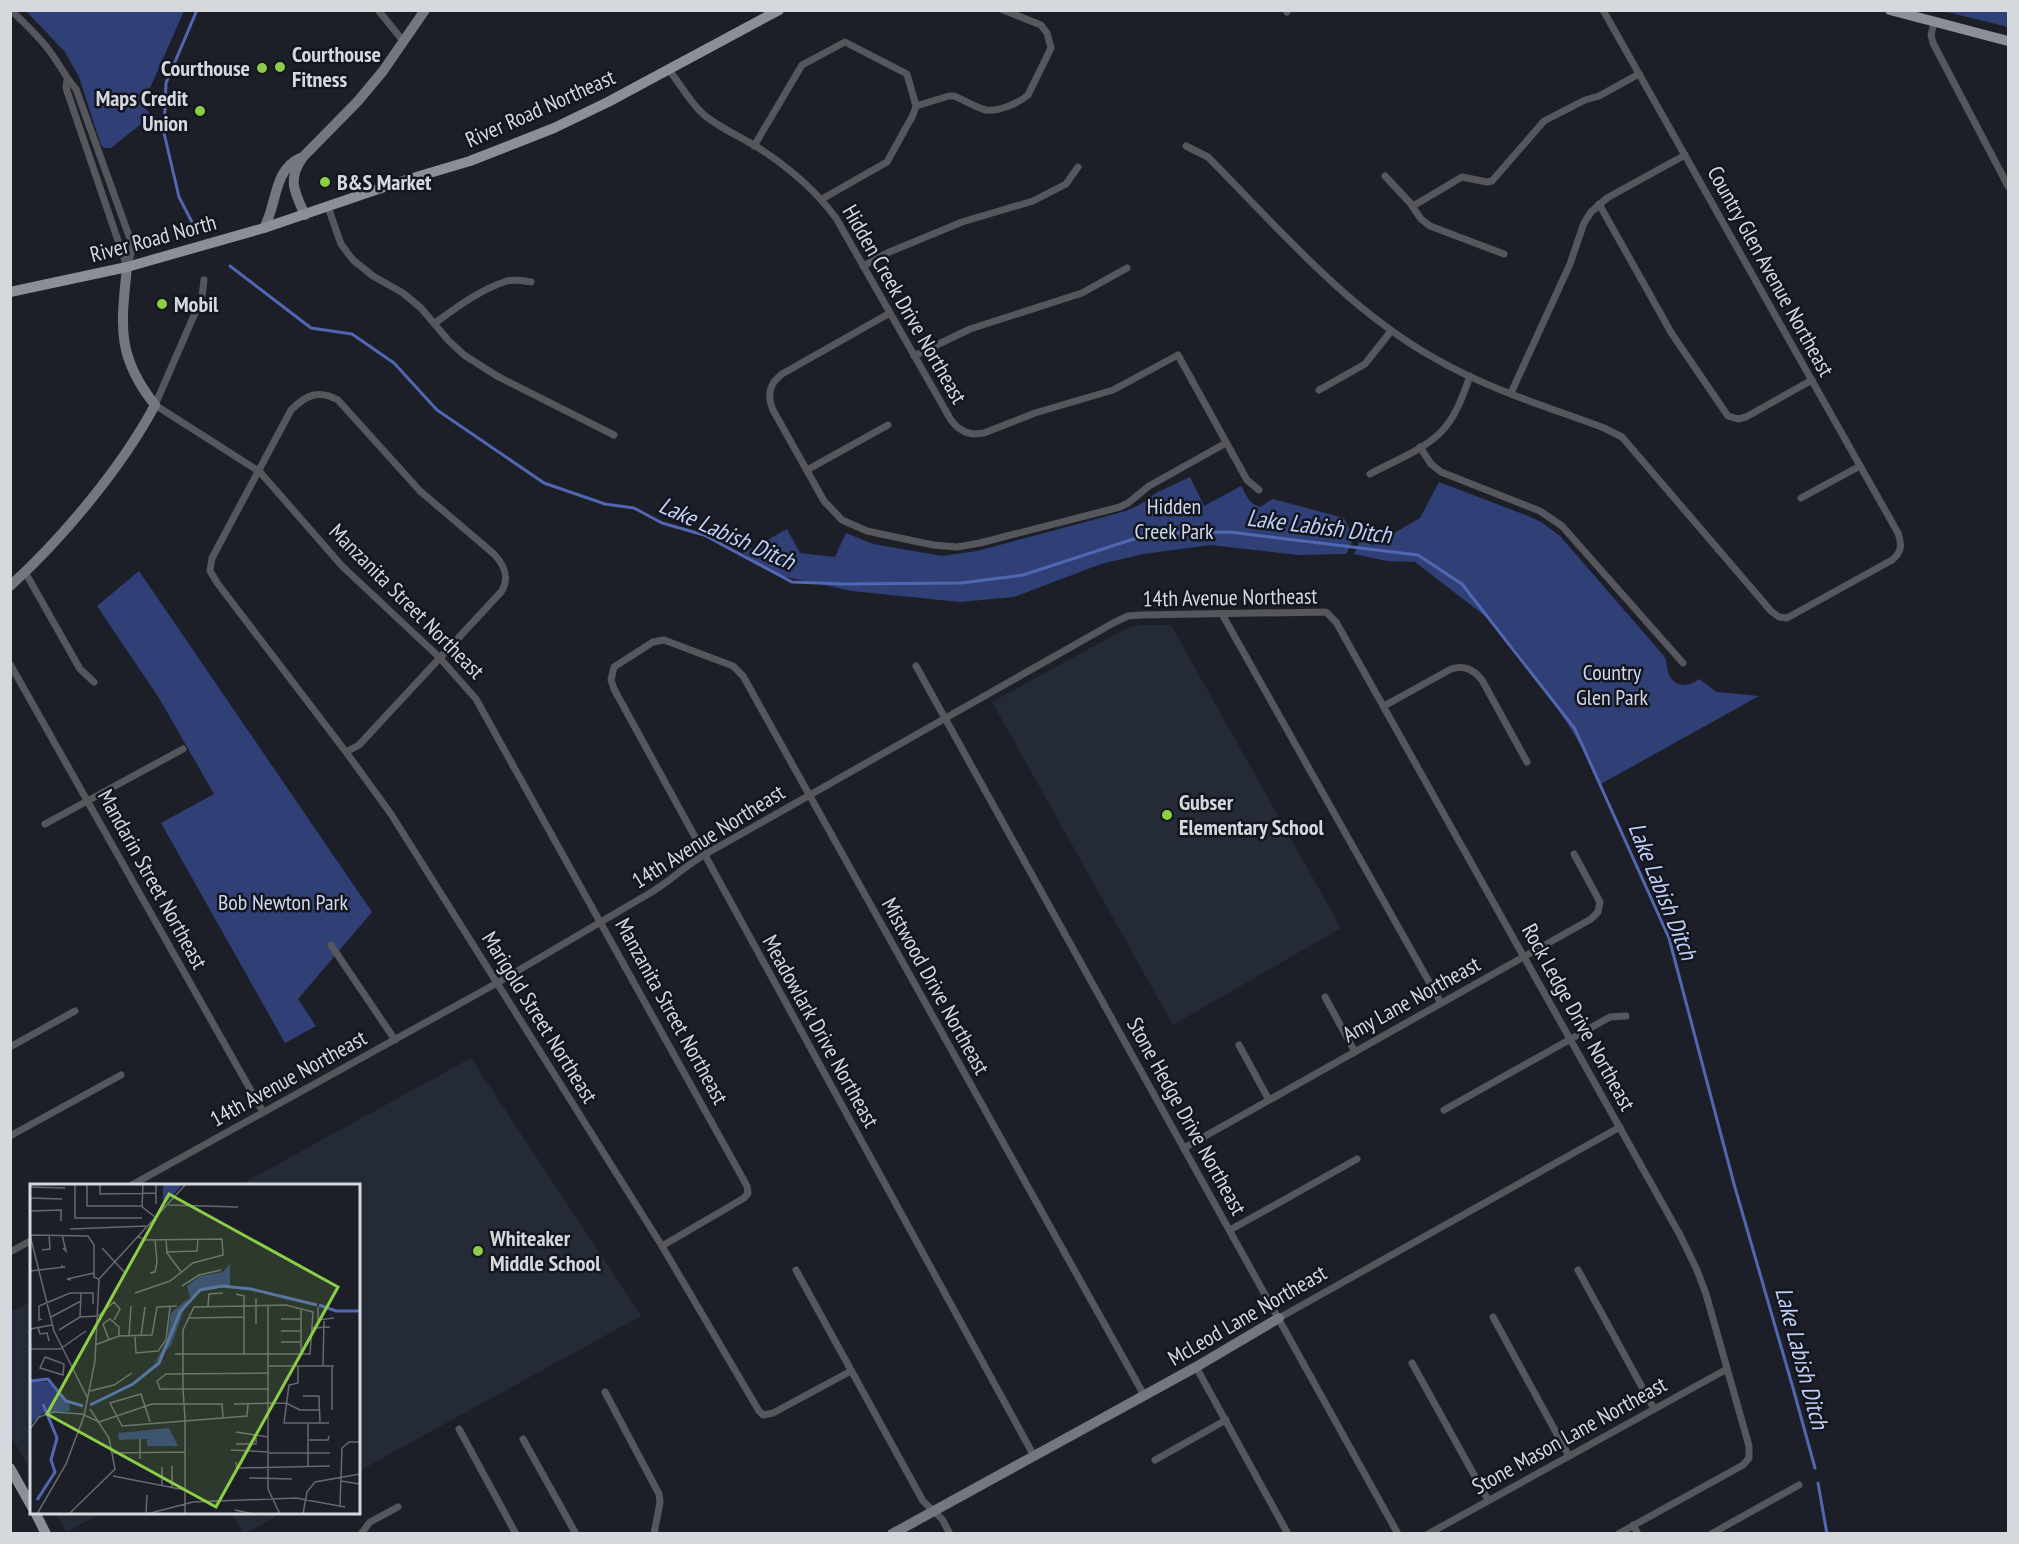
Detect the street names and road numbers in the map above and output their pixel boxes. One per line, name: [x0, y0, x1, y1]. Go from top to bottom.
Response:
street label: River Road Northeast: [461, 62, 619, 154]
street label: Country Glen Avenue Northeast: [1701, 161, 1841, 381]
street label: Hidden Creek Drive Northeast: [837, 200, 973, 408]
street label: River Road North: [87, 208, 219, 268]
street label: Manzanita Street Northeast: [323, 517, 491, 685]
street label: 14th Avenue Northeast: [1142, 581, 1318, 613]
street label: 14th Avenue Northeast: [626, 778, 790, 894]
street label: Mandarin Street Northeast: [92, 784, 214, 974]
street label: Mistwood Drive Northeast: [876, 893, 996, 1079]
street label: Manzanita Street Northeast: [609, 913, 735, 1109]
street label: Rock Ledge Drive Northeast: [1516, 919, 1642, 1115]
street label: Marigold Street Northeast: [476, 926, 604, 1108]
street label: Meadowlark Drive Northeast: [756, 930, 886, 1132]
street label: Amy Lane Northeast: [1337, 950, 1485, 1048]
street label: Stone Hedge Drive Northeast: [1121, 1012, 1253, 1220]
street label: 14th Avenue Northeast: [205, 1023, 371, 1133]
street label: McLeod Lane Northeast: [1163, 1258, 1331, 1372]
street label: Stone Mason Lane Northeast: [1467, 1370, 1671, 1500]

